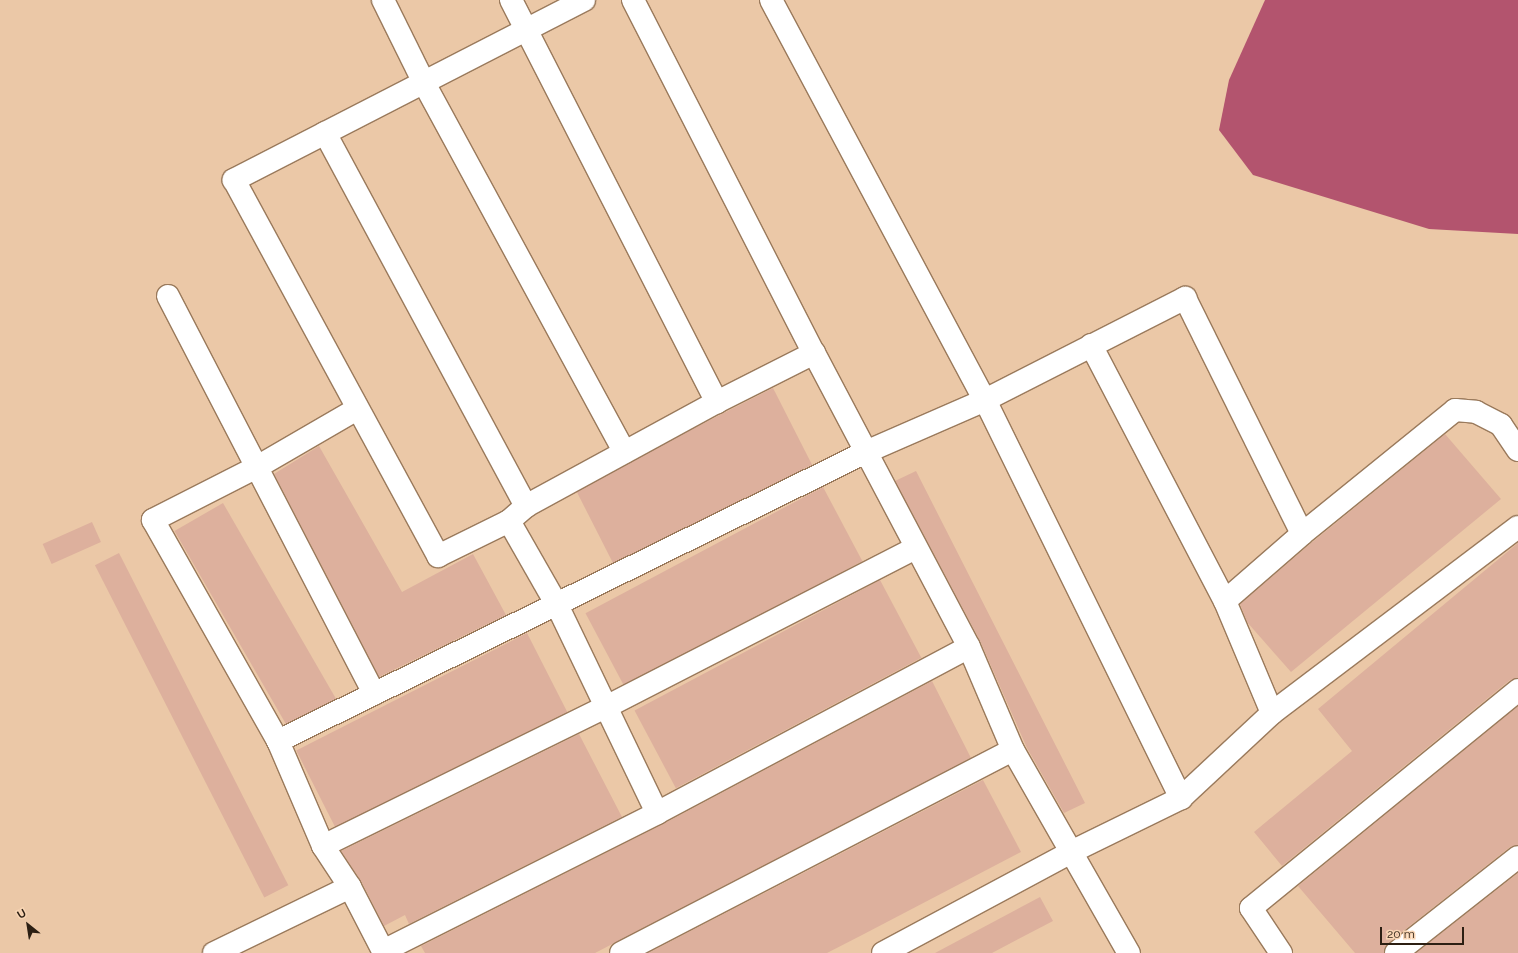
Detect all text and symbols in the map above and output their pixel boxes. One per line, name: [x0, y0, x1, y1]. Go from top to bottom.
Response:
north arrow: [8, 905, 48, 945]
text: U: [15, 906, 29, 922]
scale bar: [1382, 919, 1466, 945]
text: 20 m: [1387, 927, 1415, 941]

